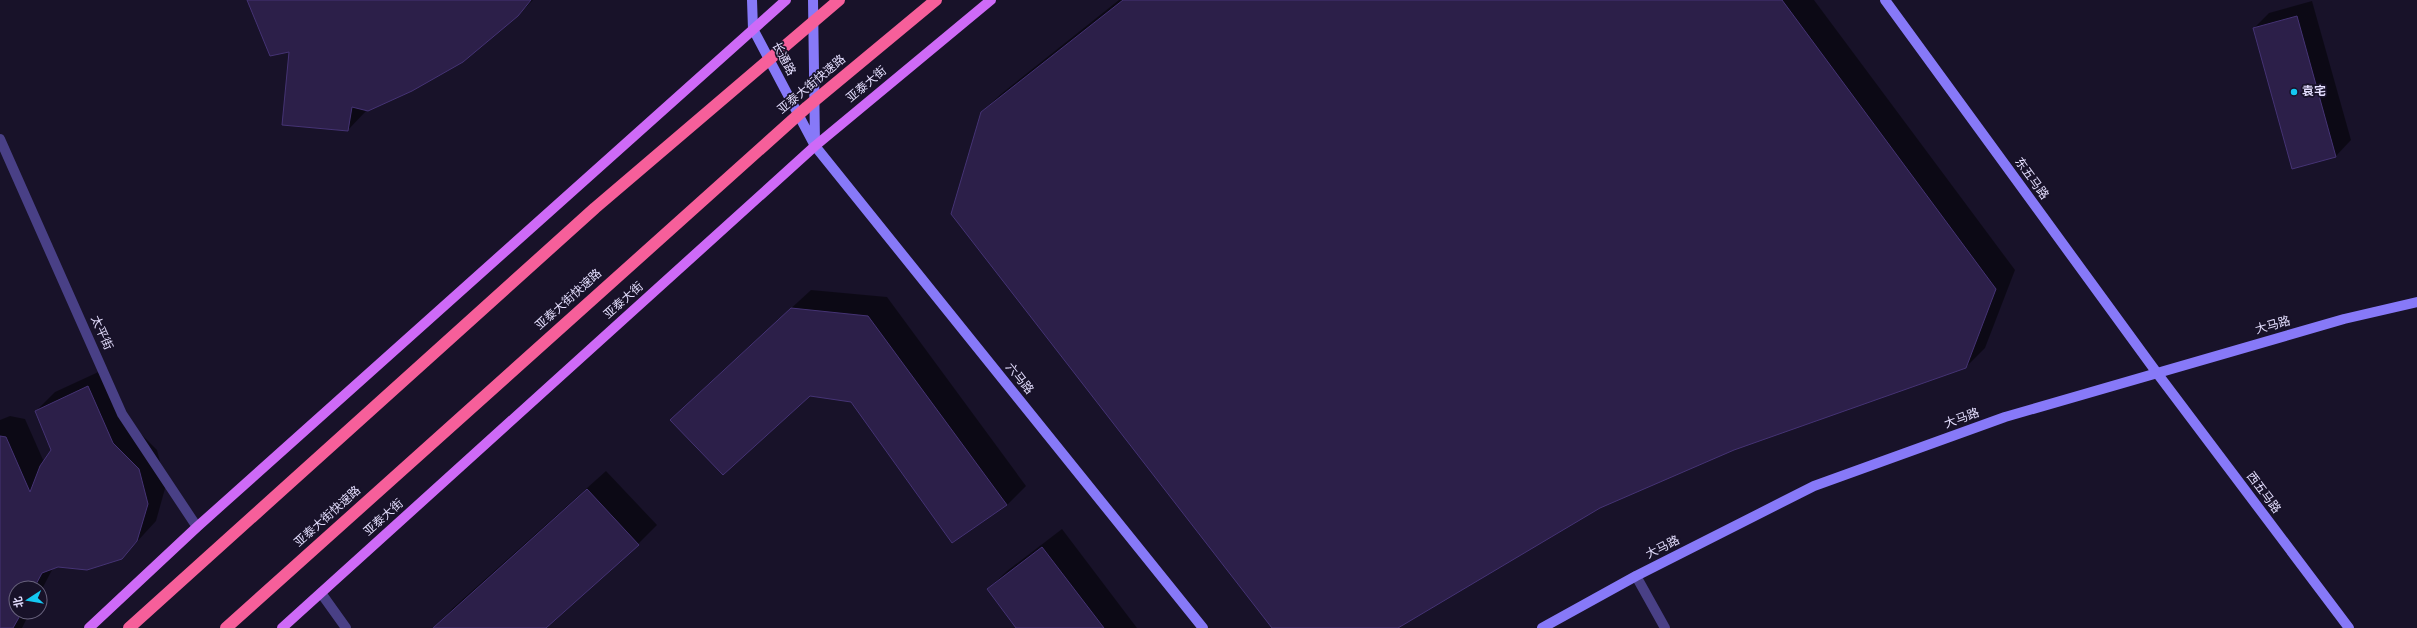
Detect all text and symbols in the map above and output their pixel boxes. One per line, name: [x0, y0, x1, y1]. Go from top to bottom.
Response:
street label: 长通路: [767, 39, 799, 79]
street label: 亚泰大街快速路: [775, 52, 849, 118]
street label: 亚泰大街: [843, 63, 891, 107]
place label: 袁宅: [2302, 84, 2326, 100]
marker: 袁宅: [2289, 87, 2299, 97]
street label: 东五马路: [2010, 155, 2052, 203]
street label: 亚泰大街快速路: [532, 266, 606, 334]
street label: 亚泰大街: [601, 279, 647, 323]
street label: 太平街: [86, 313, 116, 353]
street label: 大马路: [2253, 313, 2293, 339]
street label: 六马路: [1001, 360, 1037, 398]
street label: 大马路: [1942, 405, 1982, 433]
street label: 西五马路: [2242, 469, 2284, 517]
street label: 亚泰大街快速路: [291, 483, 365, 551]
street label: 亚泰大街: [361, 496, 407, 540]
street label: 大马路: [1643, 533, 1683, 563]
north arrow: [8, 580, 48, 620]
text: 北: [11, 595, 27, 609]

